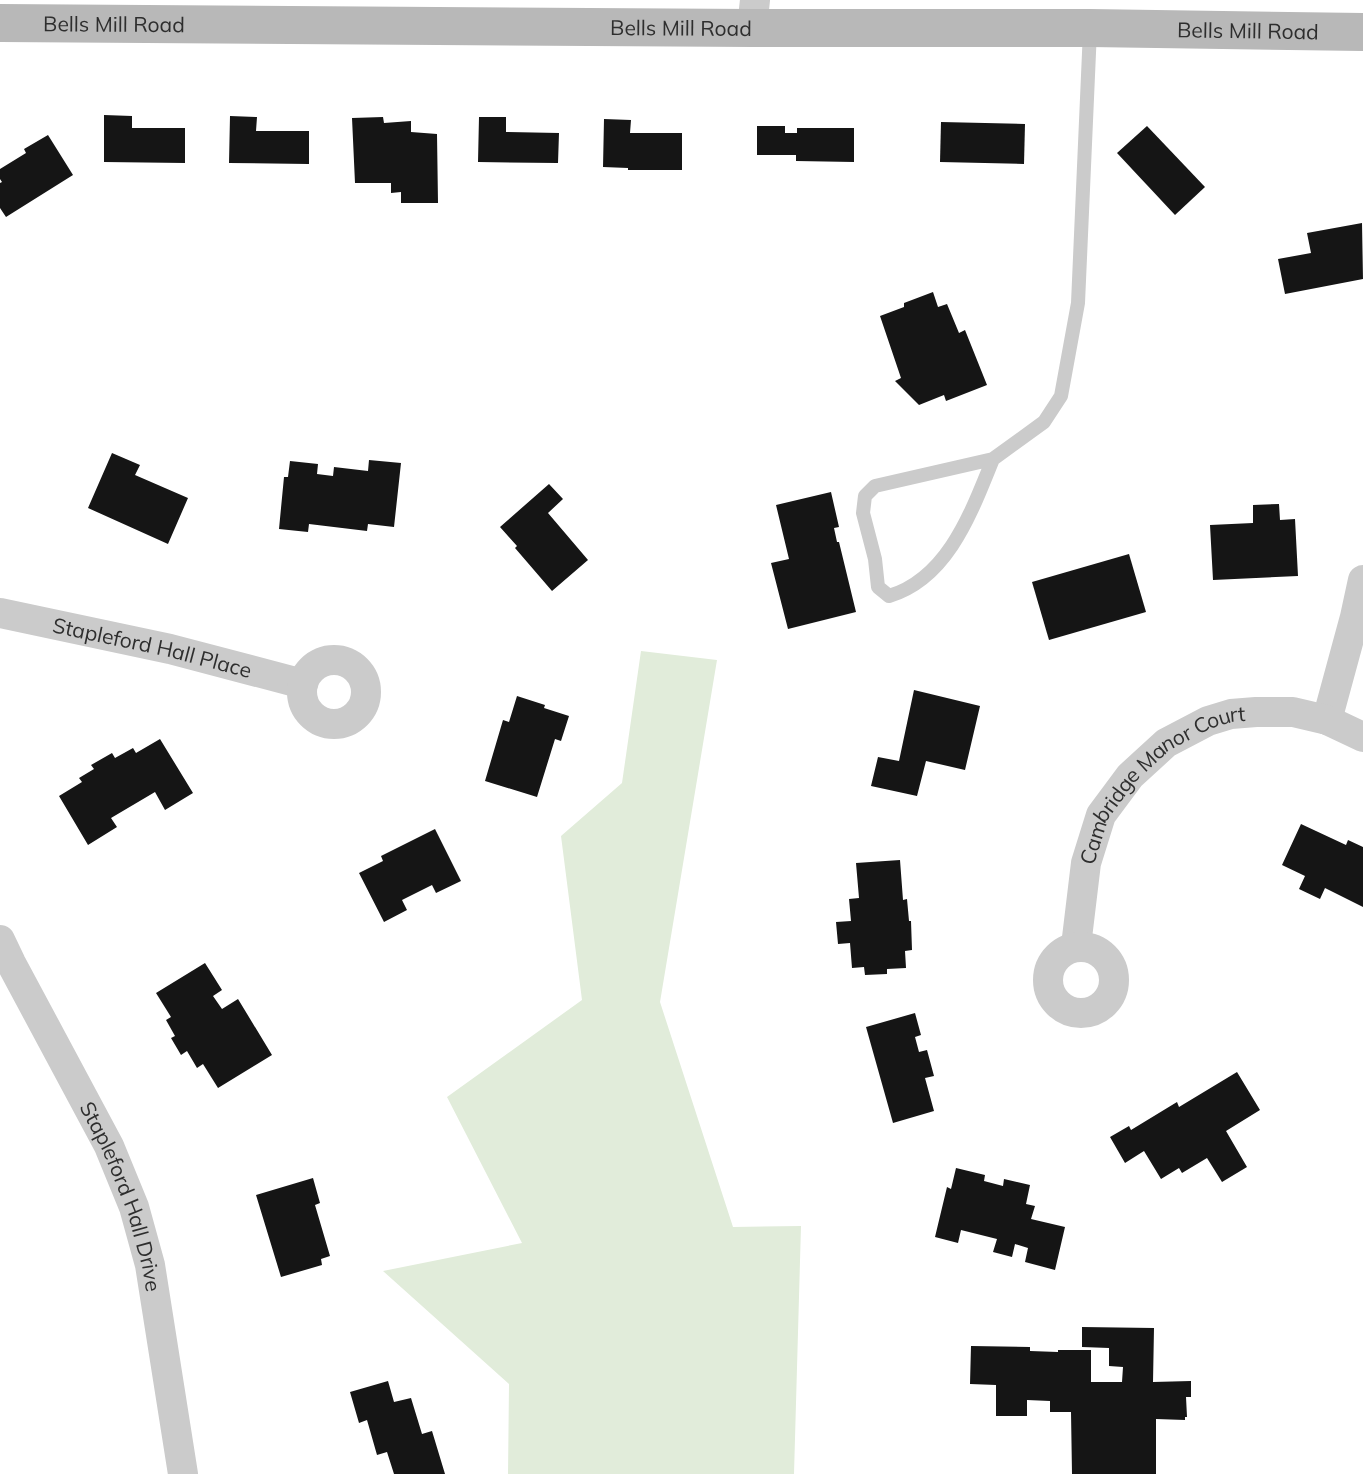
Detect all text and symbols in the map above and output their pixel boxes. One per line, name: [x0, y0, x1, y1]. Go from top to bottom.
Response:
street label: Bells Mill Road: [43, 10, 185, 37]
street label: Bells Mill Road: [610, 14, 752, 41]
street label: Bells Mill Road: [1177, 16, 1319, 44]
street label: Stapleford Hall Place: [50, 612, 255, 683]
street label: Cambridge Manor Court: [1073, 700, 1246, 867]
street label: Stapleford Hall Drive: [75, 1097, 167, 1293]

